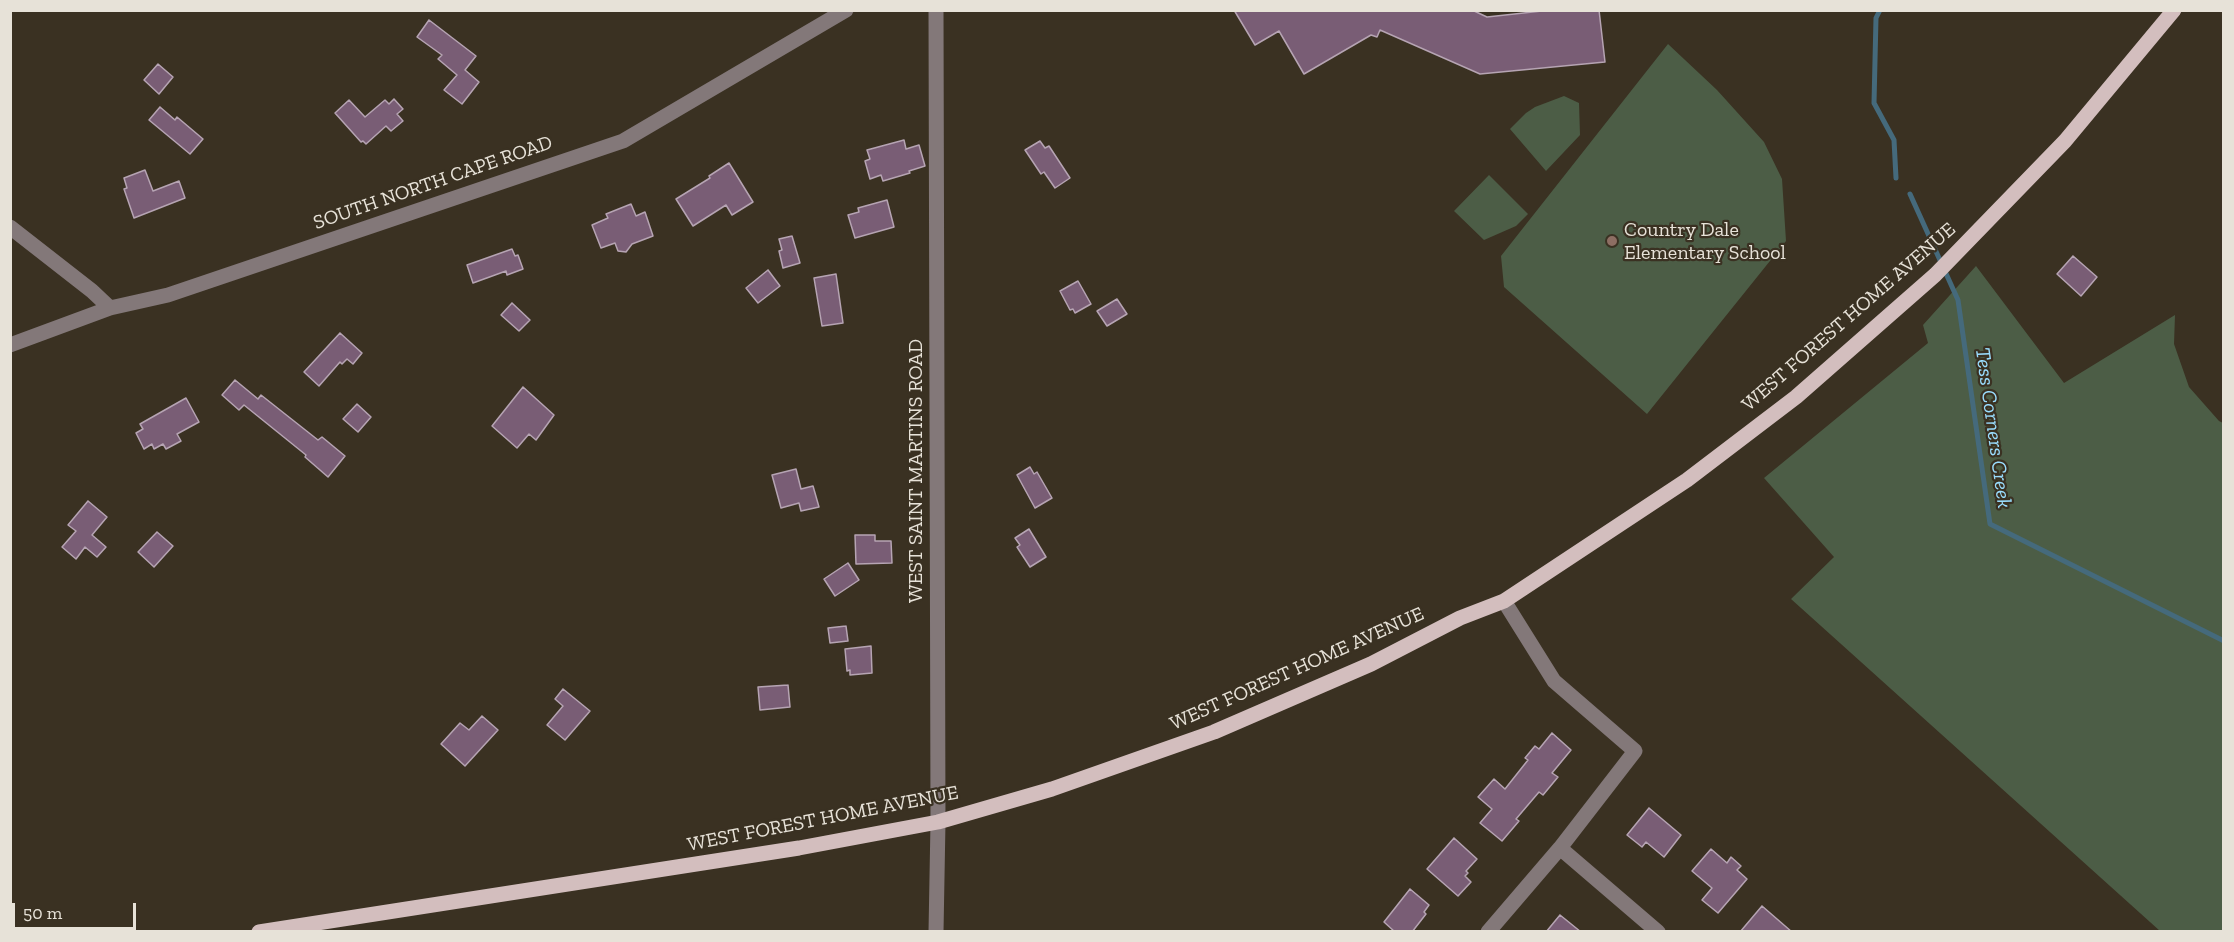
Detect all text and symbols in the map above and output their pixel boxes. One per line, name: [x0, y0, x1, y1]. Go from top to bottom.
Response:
street label: SOUTH NORTH CAPE ROAD: [310, 131, 556, 235]
place label: Country Dale Elementary School: [1624, 218, 1786, 265]
street label: WEST FOREST HOME AVENUE: [1737, 218, 1961, 416]
marker: Country Dale Elementary School: [1605, 234, 1619, 248]
street label: WEST SAINT MARTINS ROAD: [904, 339, 928, 603]
water label: Tess Corners Creek: [1969, 346, 2017, 510]
street label: WEST FOREST HOME AVENUE: [1166, 602, 1428, 736]
street label: WEST FOREST HOME AVENUE: [685, 781, 961, 857]
scale bar: [15, 891, 140, 929]
text: 50 m: [23, 902, 62, 924]

